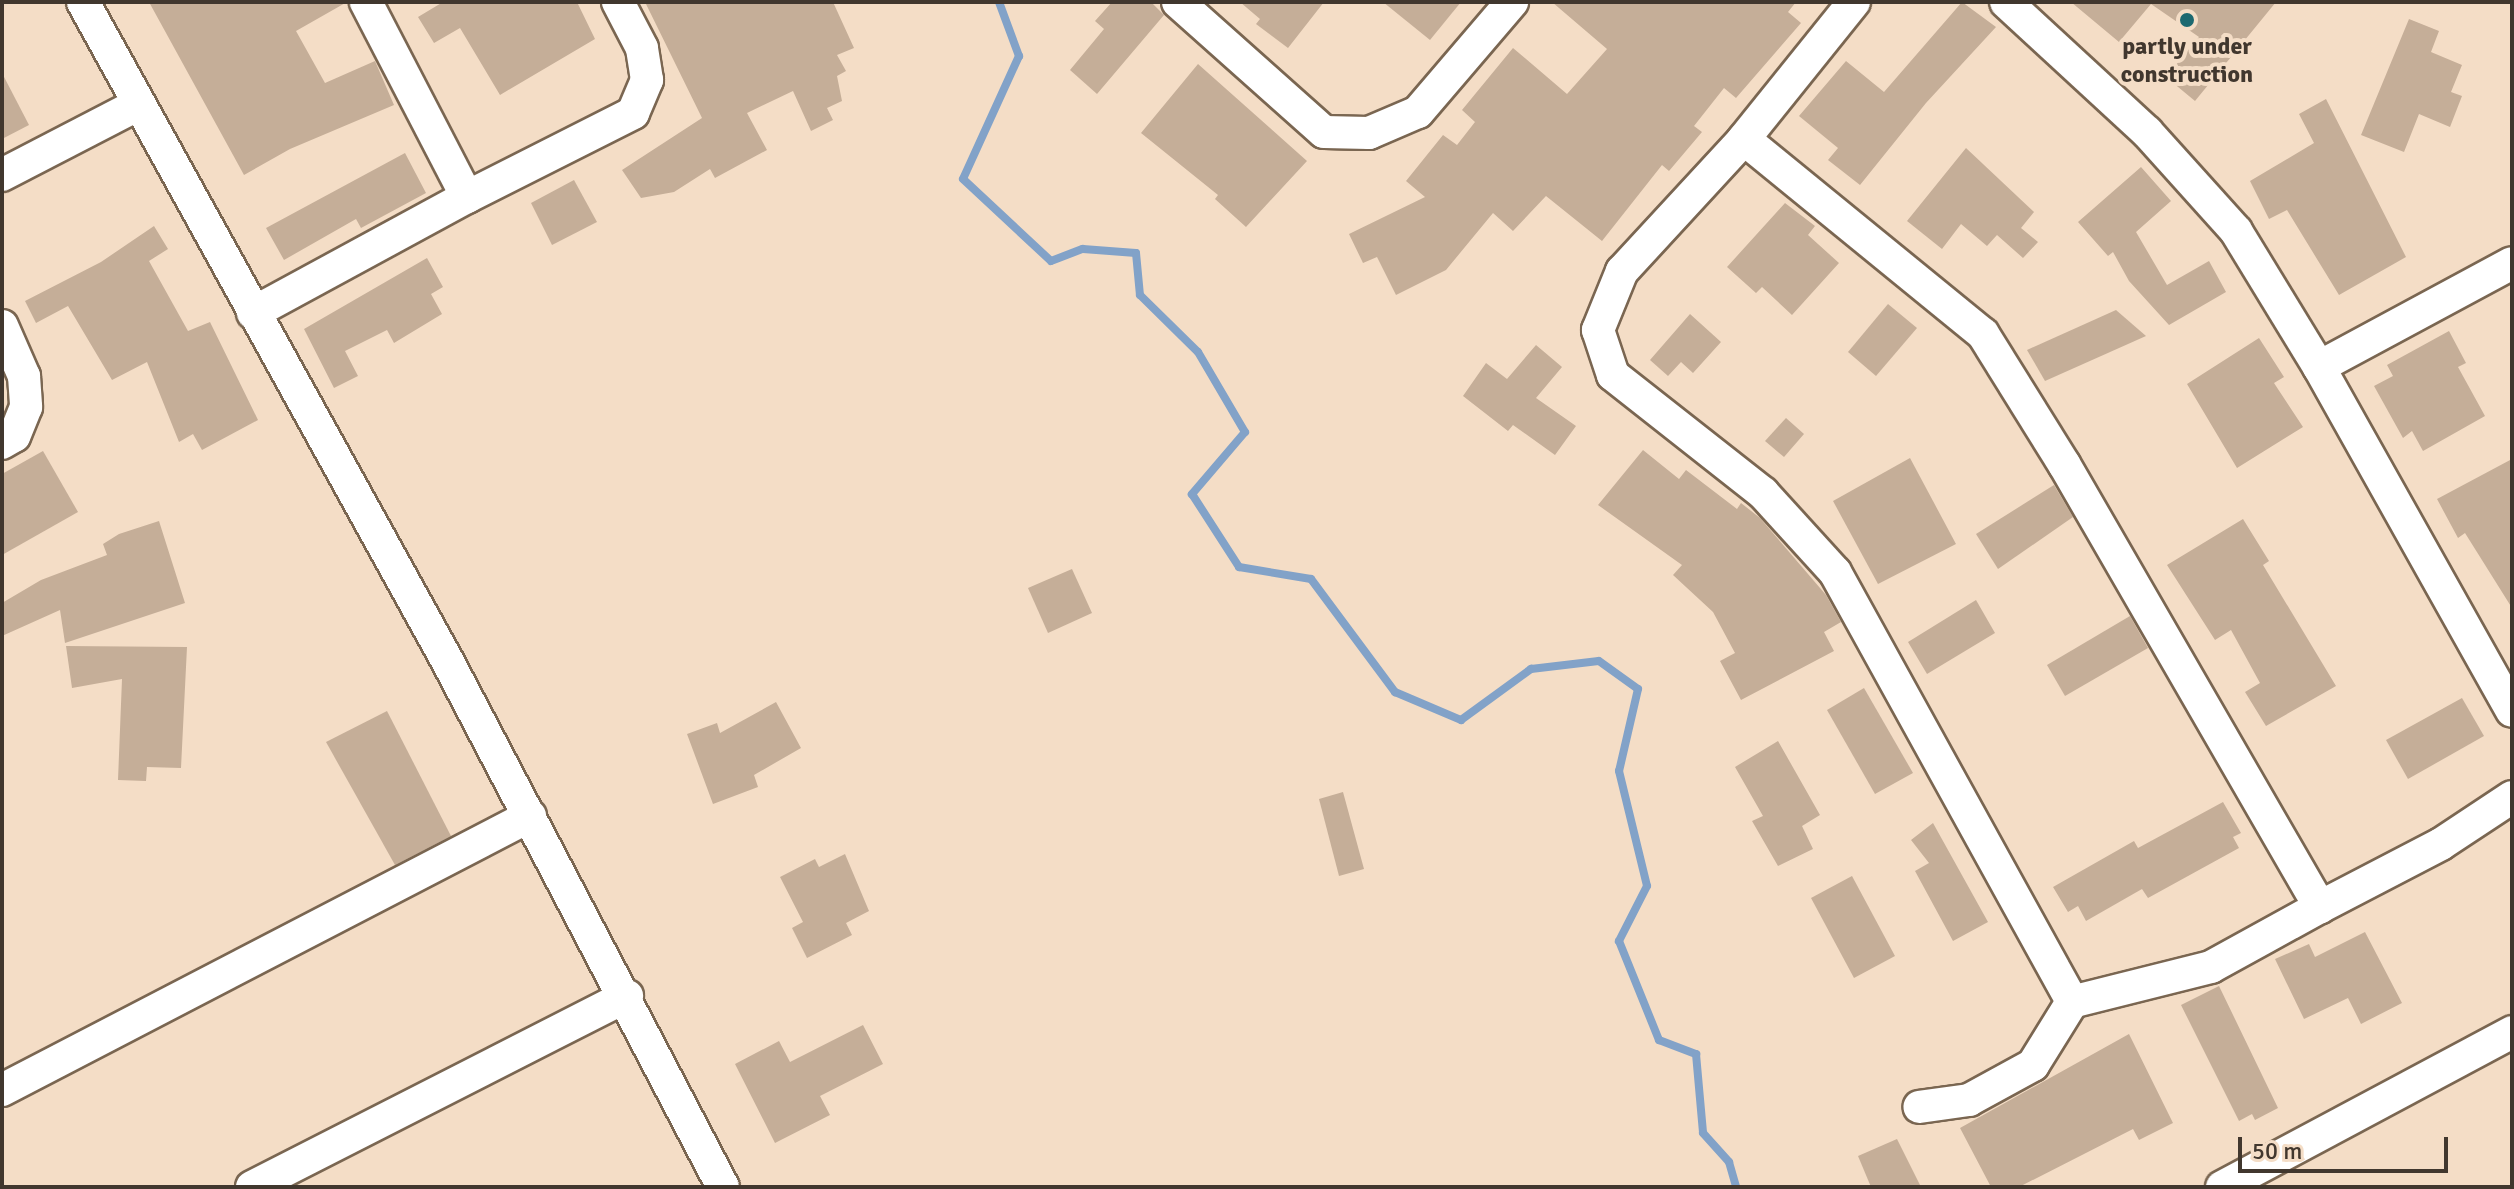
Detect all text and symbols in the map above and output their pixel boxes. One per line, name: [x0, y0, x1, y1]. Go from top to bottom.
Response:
marker: partly under construction: [2178, 11, 2196, 29]
place label: partly under construction: [2121, 33, 2253, 89]
scale bar: [2242, 1121, 2452, 1171]
text: 50 m: [2252, 1136, 2302, 1166]

